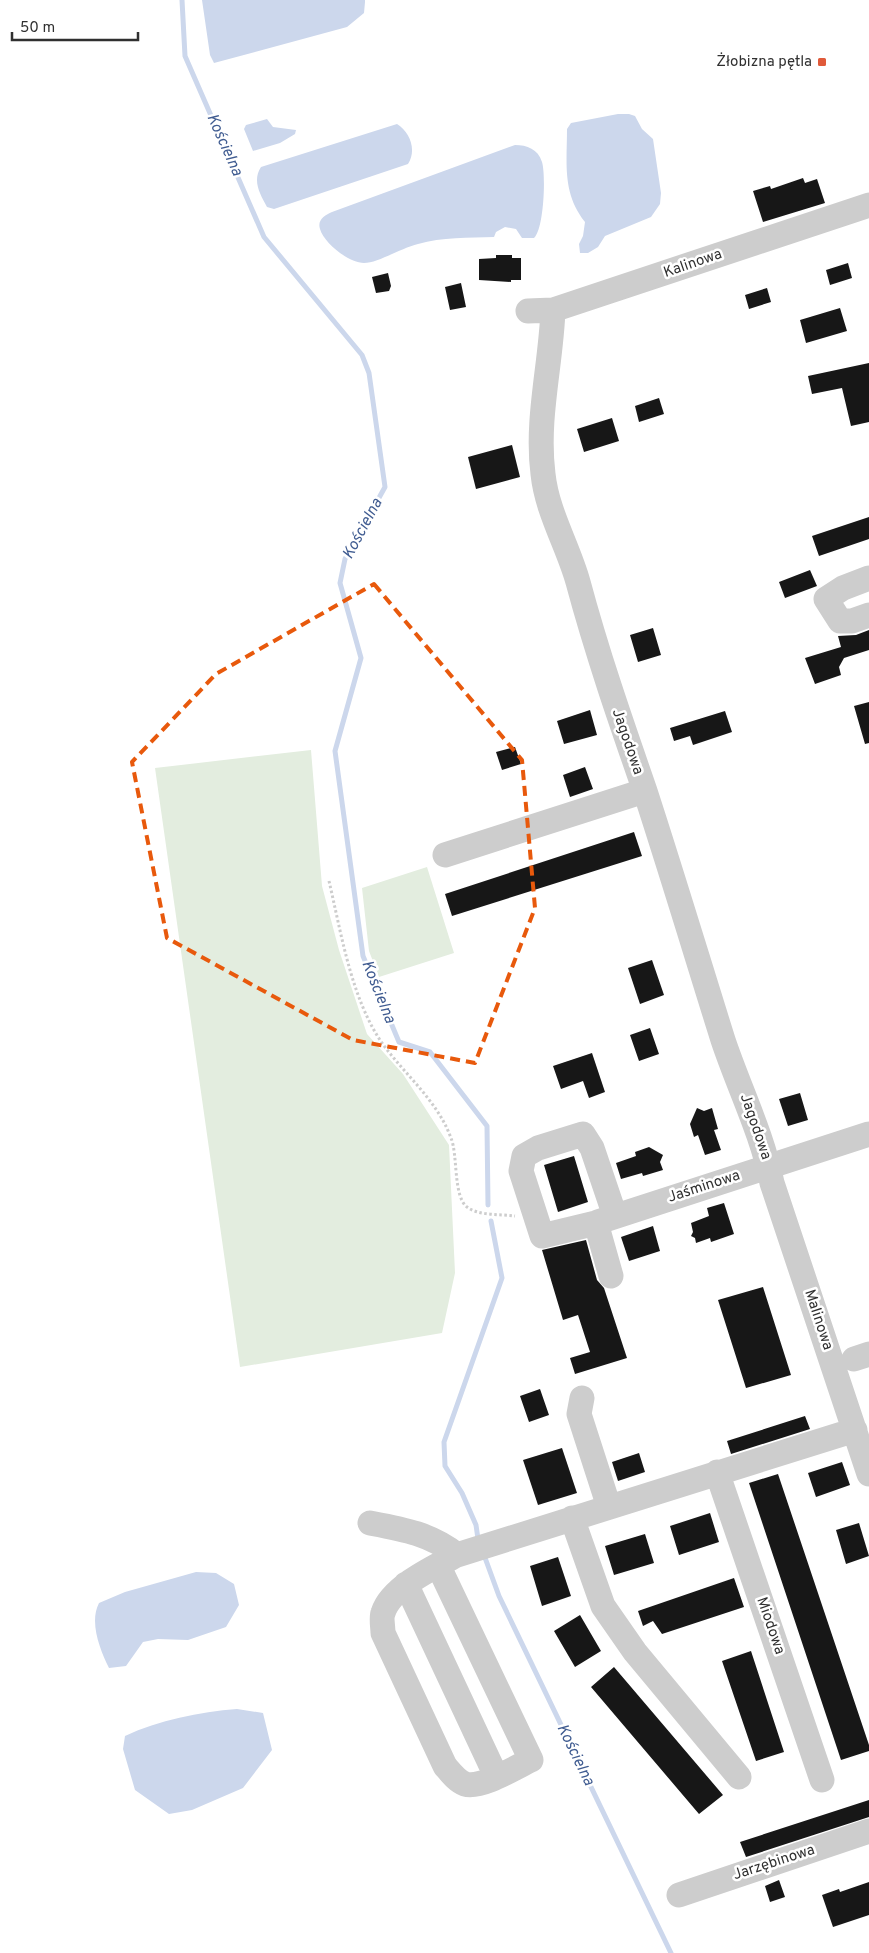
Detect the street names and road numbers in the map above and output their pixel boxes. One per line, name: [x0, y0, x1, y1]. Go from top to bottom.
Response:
street label: Kalinowa: [661, 245, 725, 283]
street label: Jagodowa: [607, 707, 647, 777]
street label: Jagodowa: [735, 1092, 775, 1162]
street label: Jaśminowa: [665, 1166, 743, 1208]
street label: Malinowa: [799, 1287, 837, 1353]
street label: Miodowa: [751, 1595, 789, 1657]
street label: Jarzębinowa: [731, 1841, 817, 1885]

